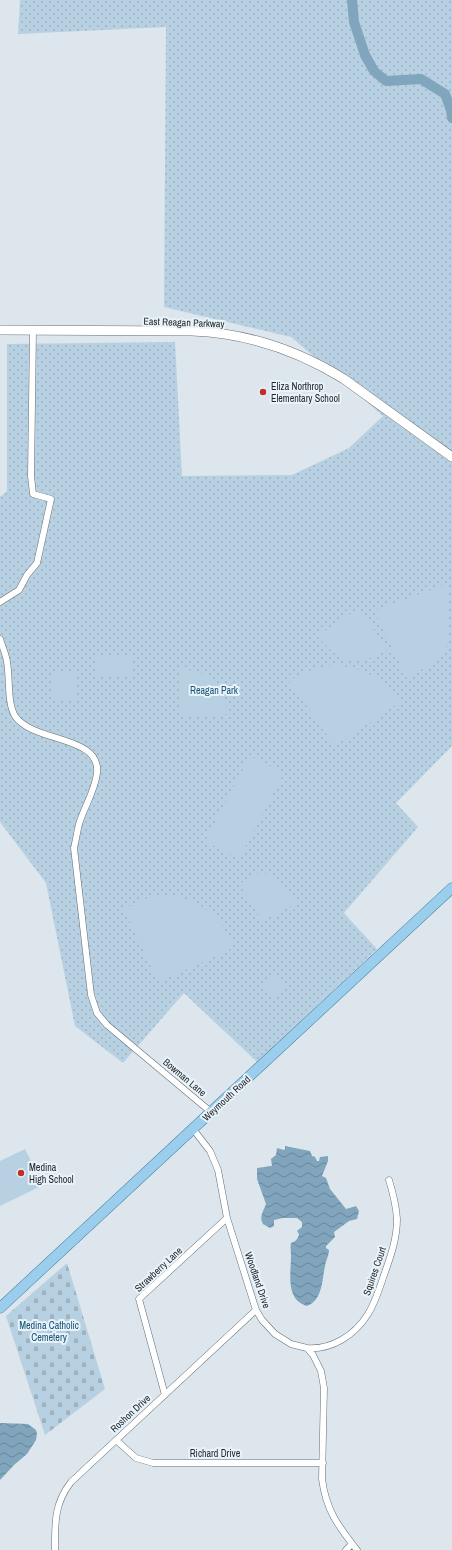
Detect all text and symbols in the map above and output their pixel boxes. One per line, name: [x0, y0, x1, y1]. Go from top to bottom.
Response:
street label: East Reagan Parkway: [143, 315, 226, 330]
place label: Eliza Northrop Elementary School: [271, 380, 340, 405]
marker: Eliza Northrop Elementary School: [258, 387, 268, 397]
park label: Reagan Park: [190, 684, 239, 697]
street label: Bowman Lane: [160, 1056, 209, 1099]
street label: Weymouth Road: [200, 1073, 253, 1124]
place label: Medina High School: [29, 1161, 74, 1186]
marker: Medina High School: [16, 1168, 26, 1178]
street label: Strawberry Lane: [132, 1244, 185, 1295]
street label: Squires Court: [360, 1244, 389, 1297]
street label: Woodland Drive: [242, 1250, 273, 1310]
park label: Medina Catholic Cemetery: [19, 1319, 79, 1344]
street label: Roshon Drive: [108, 1391, 153, 1435]
street label: Richard Drive: [190, 1447, 241, 1460]

